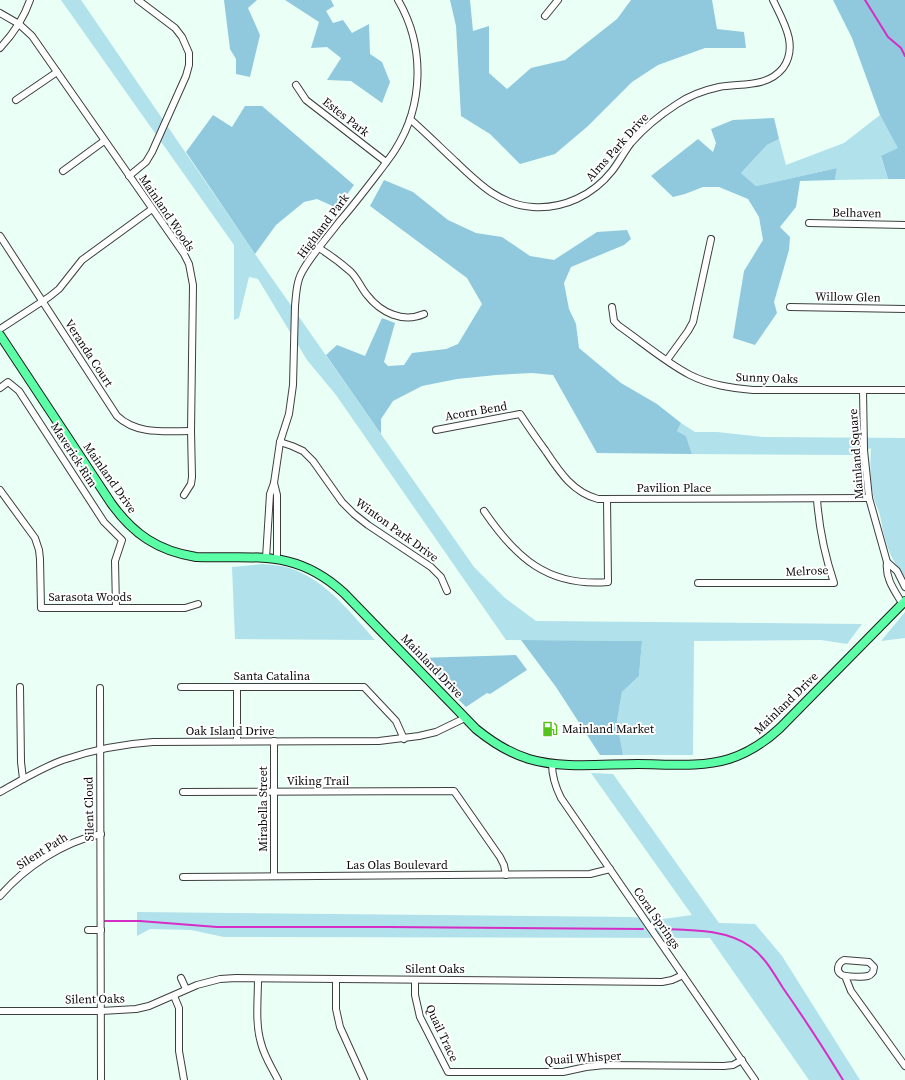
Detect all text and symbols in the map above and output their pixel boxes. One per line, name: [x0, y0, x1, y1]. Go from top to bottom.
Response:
street label: Estes Park: [319, 94, 373, 141]
street label: Alms Park Drive: [582, 109, 652, 185]
street label: Mainland Woods: [135, 171, 199, 255]
street label: Highland Park: [293, 190, 353, 262]
street label: Belhaven: [832, 205, 882, 221]
street label: Willow Glen: [815, 288, 881, 306]
street label: Veranda Court: [61, 316, 117, 390]
street label: Sunny Oaks: [736, 369, 798, 387]
street label: Acorn Bend: [444, 398, 509, 424]
street label: Mainland Square: [845, 408, 867, 500]
street label: Maverick Rim: [47, 419, 101, 491]
street label: Mainland Drive: [80, 439, 140, 517]
street label: Pavilion Place: [637, 480, 712, 496]
street label: Winton Park Drive: [352, 494, 442, 566]
street label: Melrose: [785, 562, 829, 580]
street label: Sarasota Woods: [48, 589, 132, 605]
street label: Mainland Drive: [397, 631, 467, 701]
street label: Santa Catalina: [234, 668, 311, 684]
street label: Mainland Drive: [751, 668, 821, 738]
fuel station icon: Mainland Market: [541, 720, 559, 738]
place label: Mainland Market: [562, 721, 654, 737]
street label: Oak Island Drive: [186, 723, 274, 739]
street label: Mirabella Street: [255, 766, 271, 852]
street label: Viking Trail: [287, 773, 350, 789]
street label: Silent Cloud: [80, 776, 98, 841]
street label: Silent Path: [13, 829, 71, 873]
street label: Las Olas Boulevard: [346, 857, 448, 873]
street label: Coral Springs: [630, 884, 684, 952]
street label: Silent Oaks: [405, 961, 465, 977]
street label: Silent Oaks: [65, 990, 125, 1008]
street label: Quail Trace: [422, 1002, 462, 1064]
street label: Quail Whisper: [544, 1047, 622, 1069]

